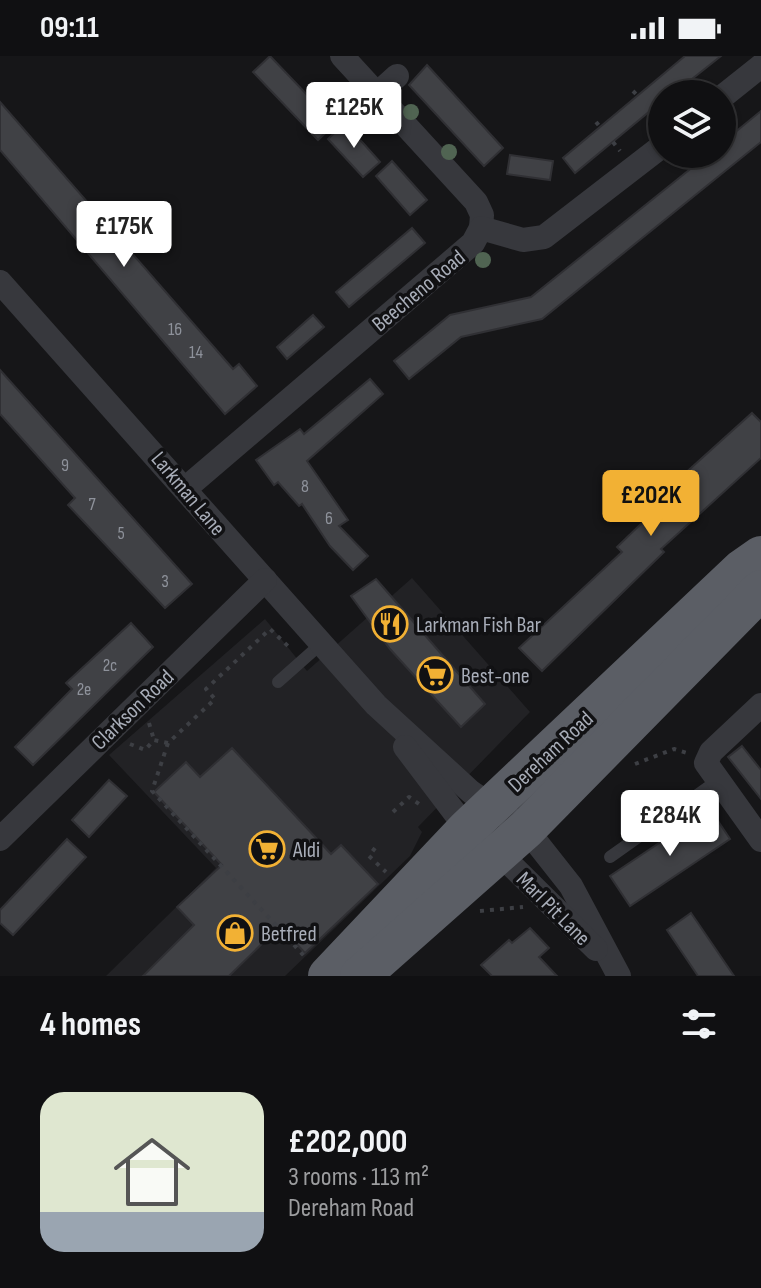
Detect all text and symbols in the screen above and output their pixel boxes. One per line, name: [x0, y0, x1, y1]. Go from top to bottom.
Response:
text: 09:11: [40, 10, 99, 46]
map controls: [648, 80, 736, 168]
button: layers: [648, 80, 736, 168]
pin: £125K: [298, 82, 410, 150]
text: £125K: [324, 92, 384, 123]
pin: £175K: [68, 201, 180, 269]
text: £175K: [95, 211, 153, 242]
street label: Beecheno Road: [367, 244, 471, 338]
house number: 16: [168, 319, 182, 340]
house number: 14: [189, 342, 203, 363]
street label: Larkman Lane: [145, 446, 231, 542]
house number: 9: [61, 455, 69, 476]
pin: £202K: [595, 470, 707, 538]
house number: 8: [301, 476, 309, 497]
text: £202K: [620, 480, 682, 511]
house number: 7: [88, 494, 96, 515]
house number: 6: [325, 508, 333, 529]
house number: 5: [117, 523, 125, 544]
house number: 3: [161, 571, 169, 592]
restaurant icon: Larkman Fish Bar: [371, 605, 409, 643]
place label: Larkman Fish Bar: [416, 612, 541, 639]
house number: 2c: [103, 655, 117, 676]
supermarket icon: Best-one: [416, 656, 454, 694]
place label: Best-one: [461, 663, 530, 690]
street label: Clarkson Road: [86, 664, 180, 756]
house number: 2e: [77, 679, 91, 700]
street label: Dereham Road: [503, 706, 599, 798]
pin: £284K: [614, 790, 726, 858]
text: £284K: [639, 800, 701, 831]
supermarket icon: Aldi: [248, 830, 286, 868]
place label: Aldi: [292, 837, 320, 864]
street label: Marl Pit Lane: [510, 866, 596, 952]
shop icon: Betfred: [216, 914, 254, 952]
place label: Betfred: [261, 921, 317, 948]
icon: filters: [677, 1002, 721, 1046]
text: 4 homes: [40, 1004, 141, 1045]
text: £202,000: [288, 1121, 408, 1162]
icon: home: [104, 1124, 200, 1220]
text: 3 rooms · 113 m²: [288, 1162, 429, 1193]
text: Dereham Road: [288, 1193, 414, 1224]

